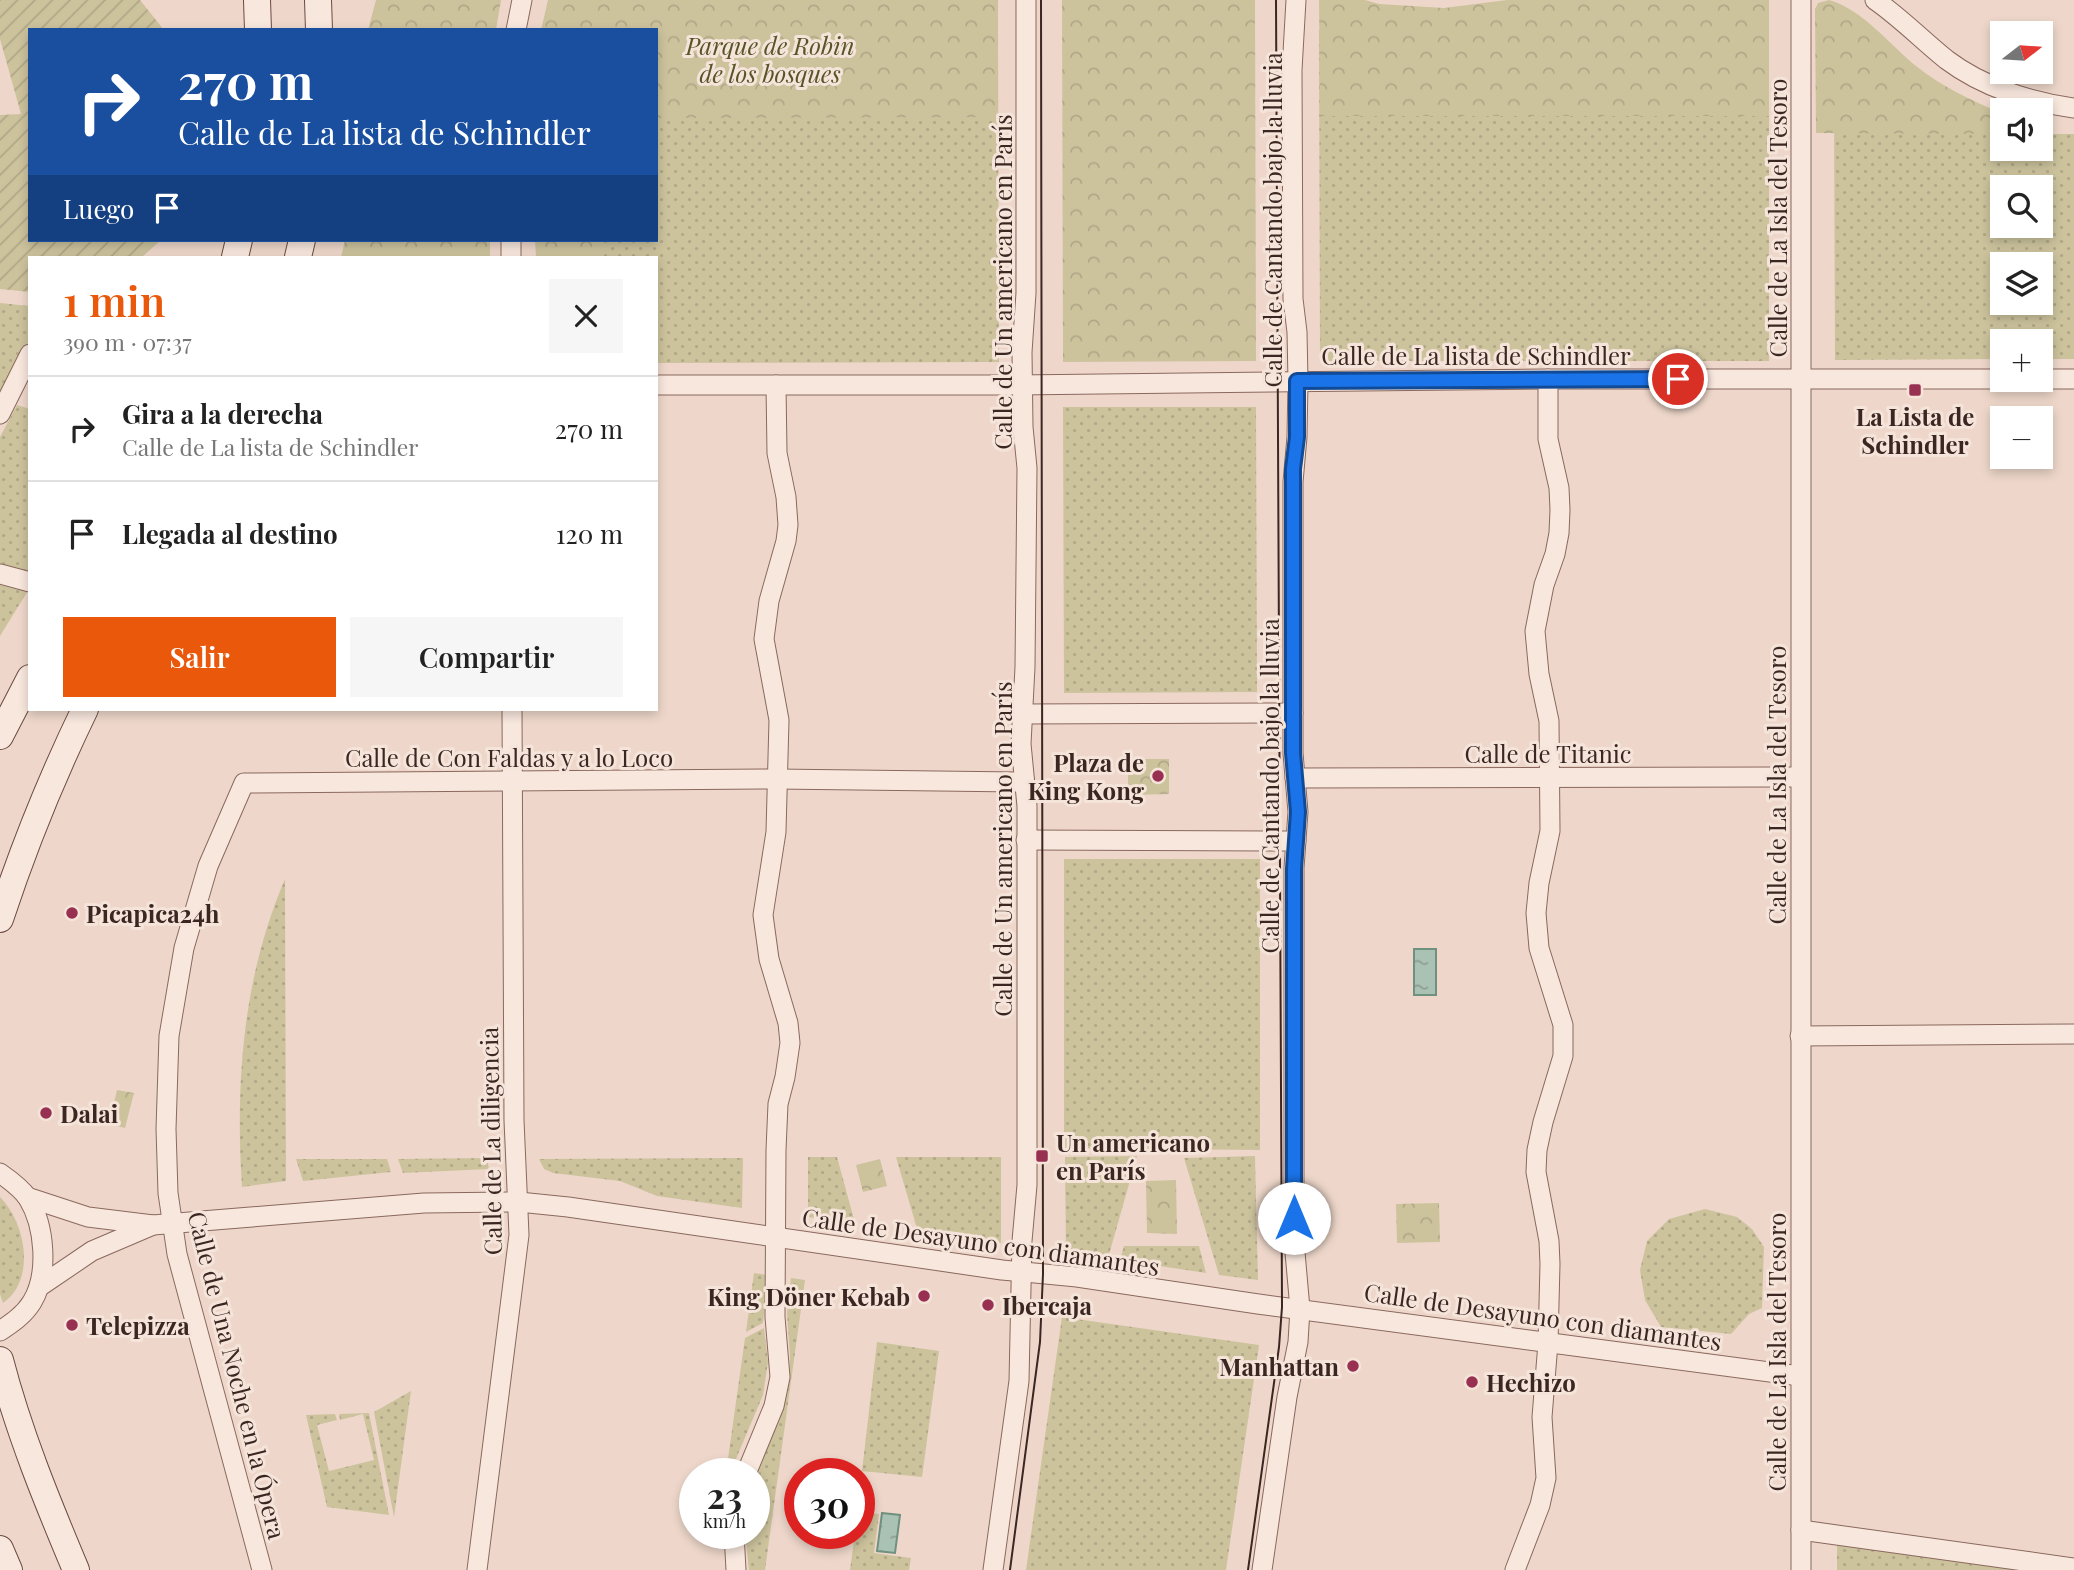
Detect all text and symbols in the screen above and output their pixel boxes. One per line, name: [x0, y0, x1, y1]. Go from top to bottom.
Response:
north arrow: [1990, 21, 2053, 84]
map controls: [1990, 21, 2053, 469]
park label: Parque de Robin de los bosques: [685, 29, 854, 89]
text: 270 m: [178, 47, 313, 112]
street label: Calle de Cantando bajo la lluvia: [1256, 52, 1288, 388]
icon: right: [63, 56, 154, 147]
street label: Calle de La Isla del Tesoro: [1761, 79, 1793, 357]
button: sound: [1990, 98, 2053, 161]
text: Calle de La lista de Schindler: [178, 110, 591, 153]
street label: Calle de Un americano en París: [986, 114, 1018, 450]
button: search: [1990, 175, 2053, 238]
icon: arrive: [148, 189, 186, 227]
text: Luego: [63, 191, 134, 226]
button: layers: [1990, 252, 2053, 315]
text: 1 min: [63, 272, 165, 328]
button: close: [549, 279, 623, 353]
text: 390 m · 07:37: [63, 326, 192, 357]
button: +: [1990, 329, 2053, 392]
street label: Calle de La lista de Schindler: [1321, 339, 1631, 371]
pin: [1648, 349, 1708, 409]
icon: arrive: [1659, 360, 1697, 398]
marker: La Lista de Schindler: [1907, 382, 1923, 398]
text: Gira a la derecha: [122, 396, 323, 431]
place label: La Lista de Schindler: [1856, 400, 1974, 460]
button: −: [1990, 406, 2053, 469]
icon: right: [63, 410, 101, 448]
text: 270 m: [555, 411, 623, 446]
text: Calle de La lista de Schindler: [122, 431, 419, 462]
icon: arrive: [63, 515, 101, 553]
text: Llegada al destino: [122, 516, 338, 551]
text: 120 m: [556, 516, 623, 551]
button: Salir: [63, 617, 336, 697]
button: Compartir: [350, 617, 623, 697]
street label: Calle de Cantando bajo la lluvia: [1253, 618, 1285, 954]
street label: Calle de La Isla del Tesoro: [1760, 646, 1792, 924]
street label: Calle de Un americano en París: [986, 681, 1018, 1017]
street label: Calle de Titanic: [1465, 737, 1631, 769]
street label: Calle de Con Faldas y a lo Loco: [345, 741, 673, 773]
place label: Plaza de King Kong: [1028, 746, 1145, 806]
marker: Plaza de King Kong: [1150, 768, 1166, 784]
place label: Picapica24h: [86, 897, 220, 929]
marker: Picapica24h: [64, 905, 80, 921]
street label: Calle de La diligencia: [472, 1027, 508, 1255]
place label: Dalai: [60, 1097, 119, 1129]
marker: Dalai: [38, 1105, 54, 1121]
place label: Un americano en París: [1056, 1126, 1210, 1186]
marker: Un americano en París: [1034, 1148, 1050, 1164]
position arrow: [1257, 1181, 1331, 1255]
street label: Calle de Desayuno con diamantes: [800, 1200, 1162, 1282]
street label: Calle de Una Noche en la Ópera: [182, 1208, 294, 1542]
street label: Calle de La Isla del Tesoro: [1760, 1213, 1792, 1491]
street label: Calle de Desayuno con diamantes: [1362, 1275, 1724, 1357]
place label: King Döner Kebab: [707, 1280, 910, 1312]
marker: King Döner Kebab: [916, 1288, 932, 1304]
place label: Ibercaja: [1002, 1289, 1092, 1321]
marker: Ibercaja: [980, 1297, 996, 1313]
place label: Telepizza: [86, 1309, 190, 1341]
marker: Telepizza: [64, 1317, 80, 1333]
place label: Manhattan: [1219, 1350, 1339, 1382]
marker: Manhattan: [1345, 1358, 1361, 1374]
place label: Hechizo: [1486, 1366, 1576, 1398]
marker: Hechizo: [1464, 1374, 1480, 1390]
speed limit sign: 30: [784, 1458, 875, 1549]
text: 23: [707, 1471, 742, 1518]
text: km/h: [703, 1509, 746, 1533]

